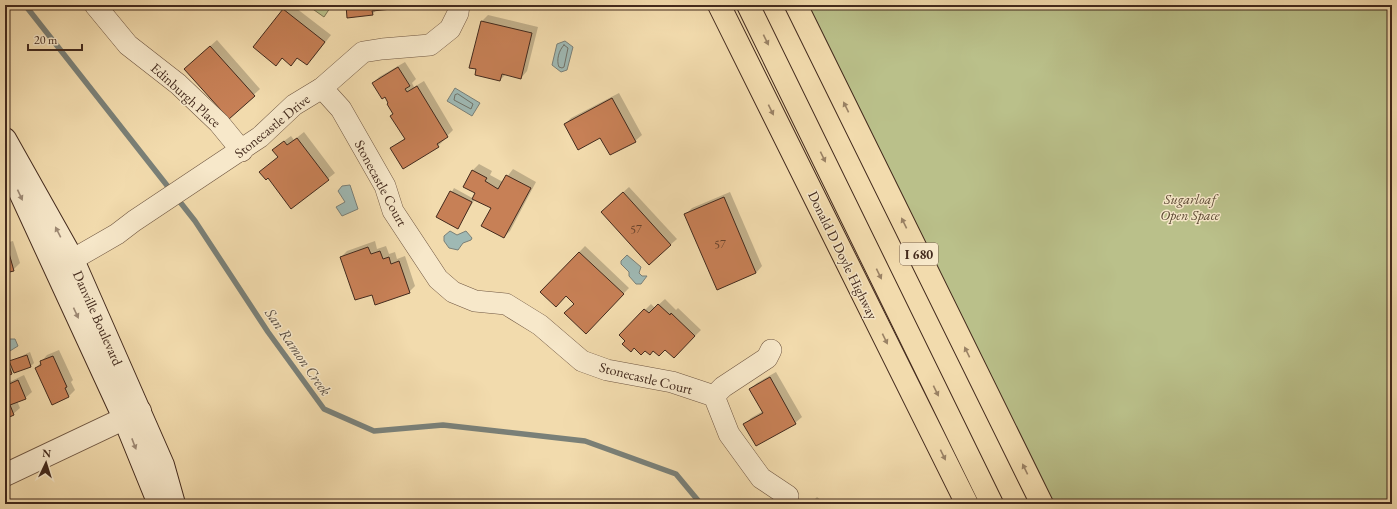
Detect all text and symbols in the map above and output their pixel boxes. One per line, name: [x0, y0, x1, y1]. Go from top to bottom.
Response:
scale bar: [28, 26, 82, 52]
text: 20 m: [34, 32, 58, 48]
one-way arrow: [762, 34, 769, 46]
street label: Edinburgh Place: [147, 59, 225, 132]
street label: Stonecastle Drive: [231, 90, 314, 162]
one-way arrow: [843, 101, 849, 112]
one-way arrow: [768, 104, 774, 115]
street label: Stonecastle Court: [351, 137, 412, 230]
one-way arrow: [819, 151, 826, 163]
street label: Donald D Doyle Highway: [804, 188, 882, 323]
one-way arrow: [17, 189, 23, 201]
park label: Sugarloaf Open Space: [1160, 190, 1220, 224]
one-way arrow: [901, 218, 907, 229]
house number: 57: [630, 221, 642, 237]
one-way arrow: [55, 226, 61, 237]
house number: 57: [714, 236, 726, 252]
road number: I 680: [900, 243, 938, 265]
street label: Danville Boulevard: [69, 268, 127, 369]
one-way arrow: [876, 268, 882, 280]
water label: San Ramon Creek: [261, 303, 336, 399]
one-way arrow: [73, 307, 79, 319]
one-way arrow: [882, 333, 888, 345]
one-way arrow: [964, 347, 971, 358]
street label: Stonecastle Court: [597, 358, 695, 398]
one-way arrow: [933, 385, 939, 396]
one-way arrow: [132, 438, 138, 450]
north arrow: [26, 443, 66, 483]
text: N: [42, 446, 52, 460]
one-way arrow: [939, 450, 946, 461]
one-way arrow: [1022, 463, 1028, 475]

